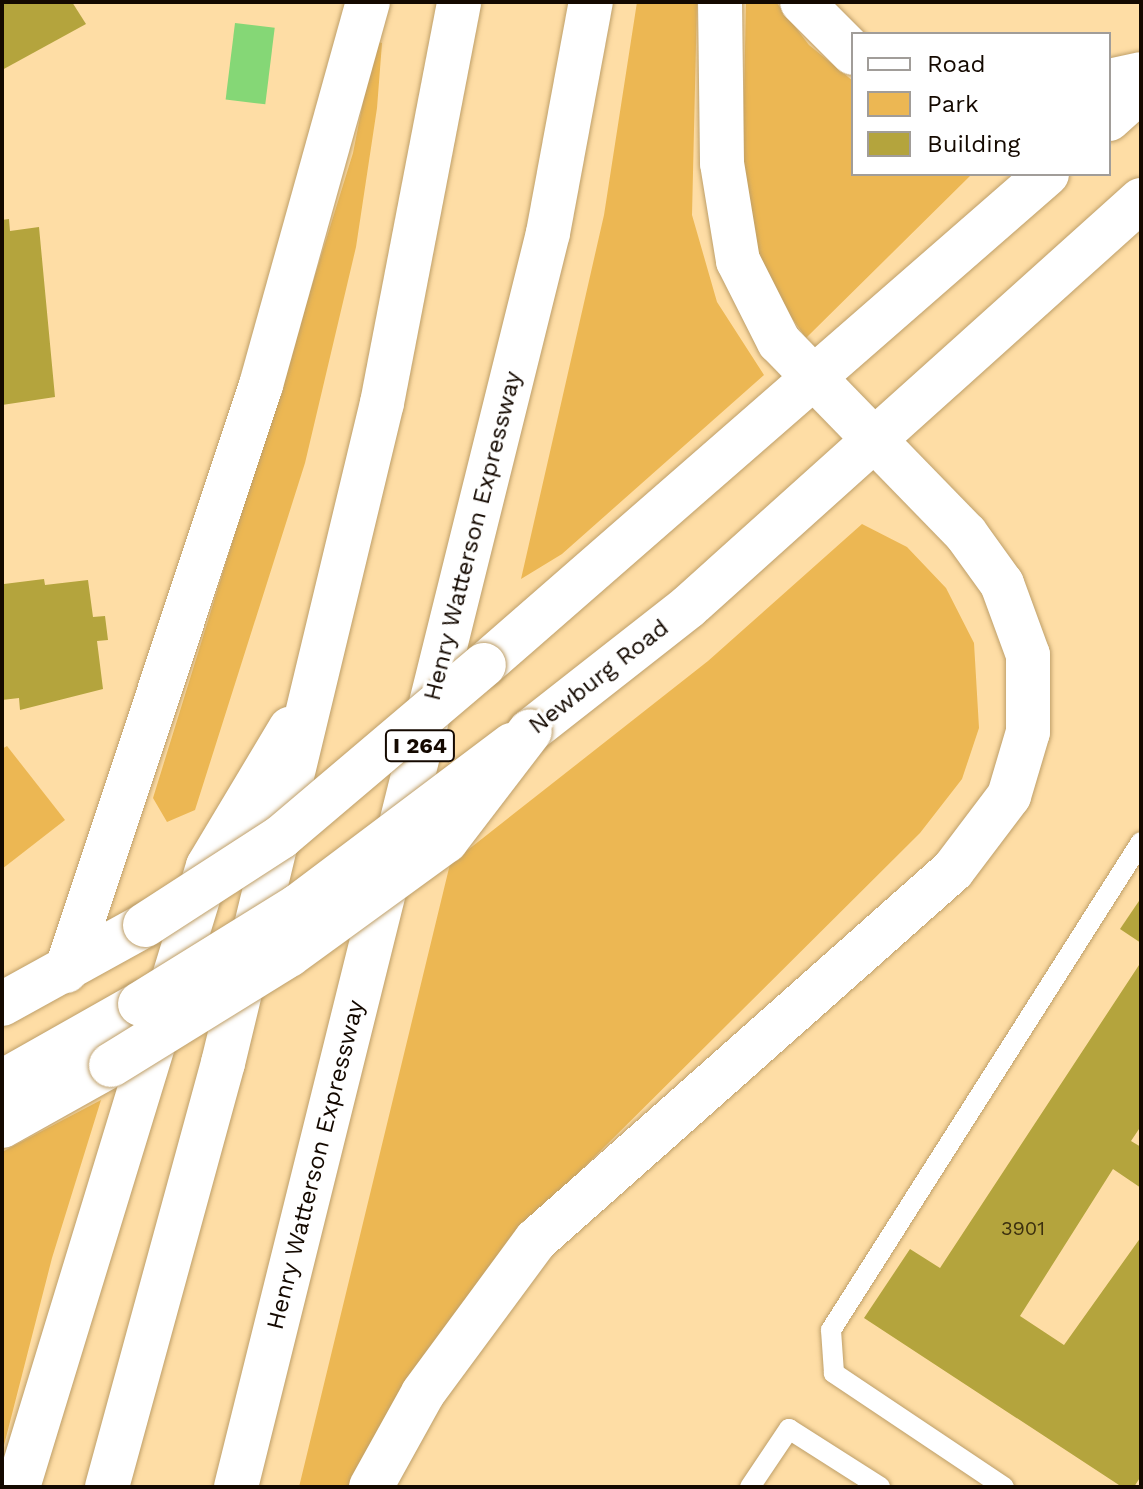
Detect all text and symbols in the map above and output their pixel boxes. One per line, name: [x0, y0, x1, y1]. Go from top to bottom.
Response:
legend: [851, 32, 1111, 176]
text: Road: [927, 50, 986, 78]
text: Park: [927, 90, 979, 118]
text: Building: [927, 130, 1020, 158]
street label: Henry Watterson Expressway: [418, 368, 528, 704]
street label: Newburg Road: [523, 613, 675, 741]
road number: I 264: [384, 728, 456, 764]
street label: Henry Watterson Expressway: [261, 997, 371, 1333]
house number: 3901: [1001, 1216, 1045, 1240]

